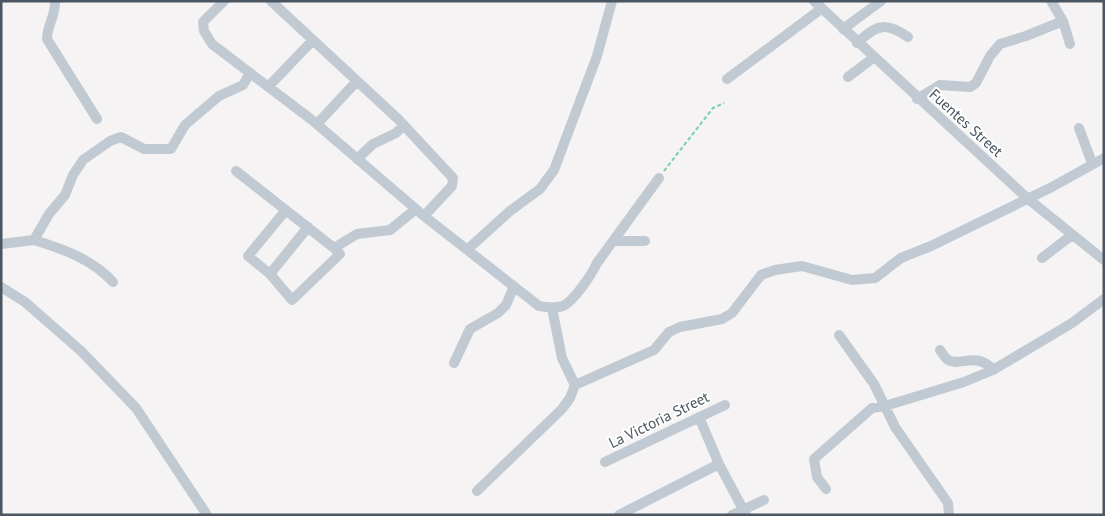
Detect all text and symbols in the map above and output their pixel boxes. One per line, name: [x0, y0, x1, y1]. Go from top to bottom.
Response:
street label: Fuentes Street: [925, 85, 1007, 161]
street label: La Victoria Street: [605, 387, 712, 452]

